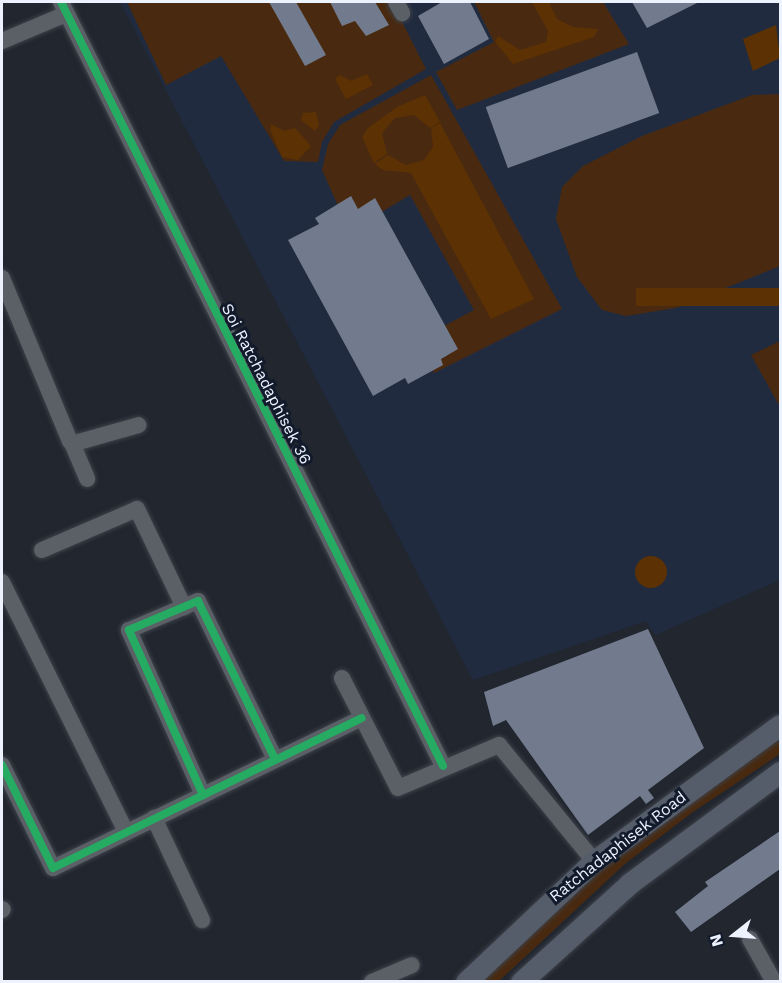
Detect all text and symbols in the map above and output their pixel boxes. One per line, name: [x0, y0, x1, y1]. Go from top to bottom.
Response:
street label: Soi Ratchadaphisek 36: [217, 300, 315, 468]
street label: Ratchadaphisek Road: [546, 788, 690, 906]
north arrow: [704, 905, 764, 965]
text: N: [705, 932, 727, 949]

